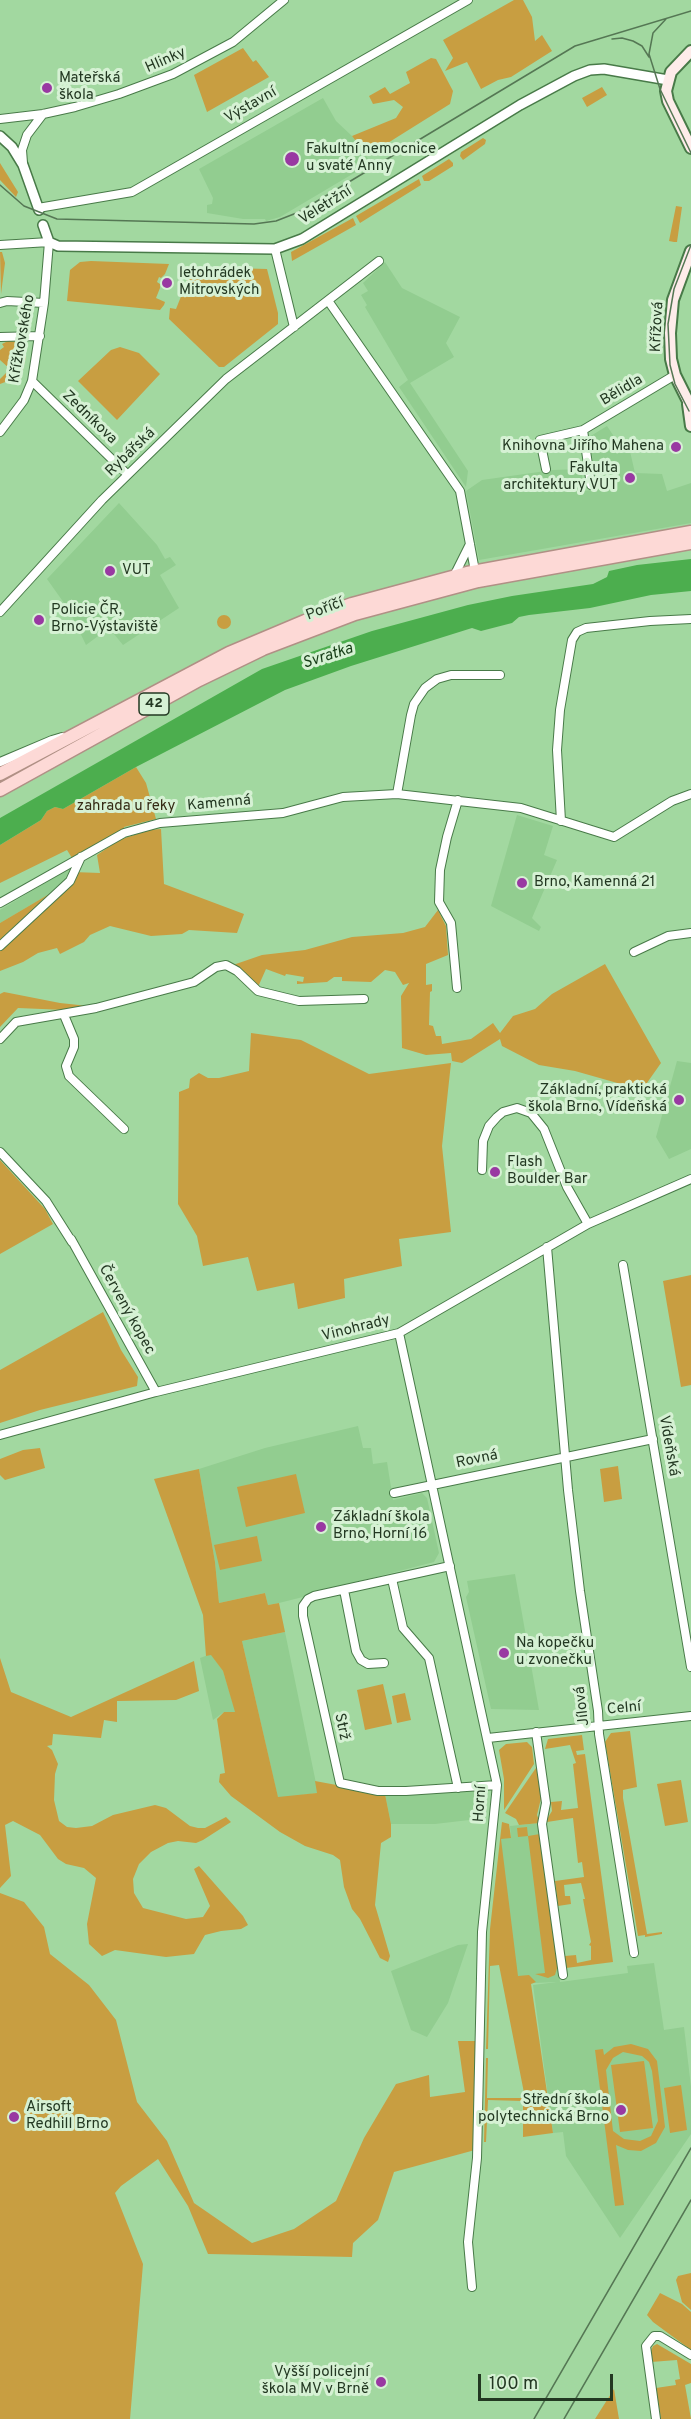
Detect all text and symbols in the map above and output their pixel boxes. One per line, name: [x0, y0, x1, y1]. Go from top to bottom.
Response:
street label: Hlinky: [143, 44, 189, 78]
place label: Mateřská škola: [59, 70, 120, 105]
marker: Mateřská škola: [40, 81, 54, 95]
street label: Výstavní: [222, 84, 280, 128]
place label: Fakultní nemocnice u svaté Anny: [306, 141, 436, 176]
marker: Fakultní nemocnice u svaté Anny: [283, 150, 301, 168]
street label: Veletržní: [296, 183, 356, 229]
place label: letohrádek Mitrovských: [179, 265, 260, 300]
marker: letohrádek Mitrovských: [160, 276, 174, 290]
street label: Křížkovského: [6, 293, 40, 385]
street label: Křížová: [648, 301, 668, 353]
street label: Bělidla: [598, 371, 646, 411]
street label: Zedníkova: [58, 387, 120, 449]
street label: Rybářská: [102, 425, 160, 481]
place label: Knihovna Jiřího Mahena: [502, 438, 664, 456]
marker: Knihovna Jiřího Mahena: [669, 440, 683, 454]
place label: Fakulta architektury VUT: [503, 460, 618, 495]
marker: Fakulta architektury VUT: [623, 471, 637, 485]
place label: VUT: [122, 562, 151, 580]
marker: VUT: [103, 564, 117, 578]
street label: Poříčí: [304, 595, 346, 625]
place label: Policie ČR, Brno-Výstaviště: [51, 602, 158, 637]
marker: Policie ČR, Brno-Výstaviště: [32, 613, 46, 627]
water label: Svratka: [300, 640, 356, 674]
road number: 42: [139, 693, 169, 715]
street label: Kamenná: [186, 792, 252, 816]
park label: zahrada u řeky: [77, 798, 175, 816]
place label: Brno, Kamenná 21: [534, 874, 655, 892]
marker: Brno, Kamenná 21: [515, 876, 529, 890]
place label: Základní, praktická škola Brno, Vídeňská: [528, 1082, 667, 1117]
marker: Základní, praktická škola Brno, Vídeňská: [672, 1093, 686, 1107]
place label: Flash Boulder Bar: [507, 1154, 588, 1189]
marker: Flash Boulder Bar: [488, 1165, 502, 1179]
street label: Červený kopec: [94, 1262, 158, 1358]
street label: Vinohrady: [320, 1312, 392, 1346]
street label: Vídeňská: [654, 1414, 682, 1478]
street label: Rovná: [455, 1447, 499, 1473]
place label: Základní škola Brno, Horní 16: [333, 1509, 430, 1544]
marker: Základní škola Brno, Horní 16: [314, 1520, 328, 1534]
place label: Na kopečku u zvonečku: [516, 1635, 594, 1670]
marker: Na kopečku u zvonečku: [497, 1646, 511, 1660]
street label: Jílová: [572, 1685, 594, 1727]
street label: Celní: [606, 1699, 642, 1719]
street label: Strž: [329, 1712, 353, 1742]
street label: Horní: [471, 1785, 491, 1823]
place label: Střední škola polytechnická Brno: [478, 2092, 609, 2127]
place label: Airsoft Redhill Brno: [26, 2099, 109, 2134]
marker: Střední škola polytechnická Brno: [614, 2103, 628, 2117]
marker: Airsoft Redhill Brno: [7, 2110, 21, 2124]
scale bar: [481, 2362, 616, 2400]
place label: Vyšší policejní škola MV v Brně: [262, 2364, 369, 2399]
text: 100 m: [489, 2373, 538, 2396]
marker: Vyšší policejní škola MV v Brně: [374, 2375, 388, 2389]

